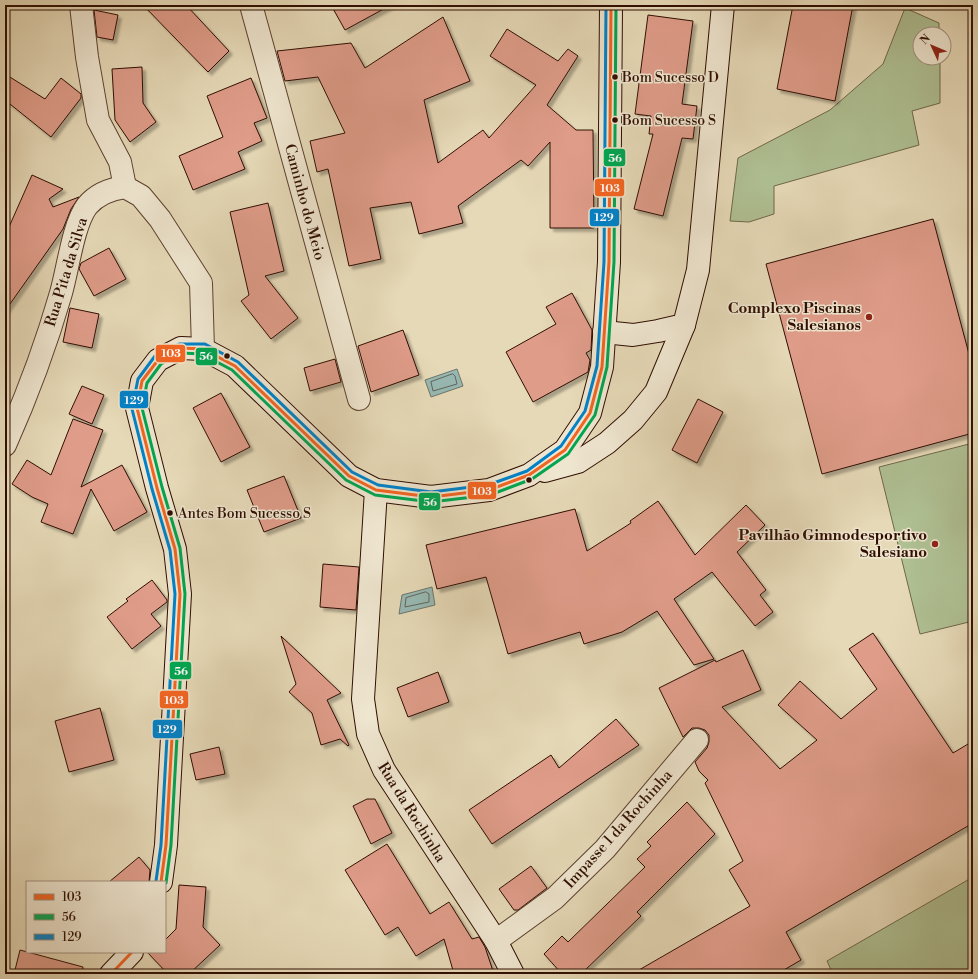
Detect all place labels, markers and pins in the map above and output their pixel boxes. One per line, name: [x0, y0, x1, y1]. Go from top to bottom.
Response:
place label: Bom Sucesso D: [621, 69, 719, 87]
marker: Bom Sucesso D: [610, 72, 620, 82]
place label: Bom Sucesso S: [621, 112, 716, 130]
marker: Bom Sucesso S: [610, 115, 620, 125]
place label: Complexo Piscinas Salesianos: [728, 299, 861, 335]
marker: Complexo Piscinas Salesianos: [864, 312, 874, 322]
unlabelled marker: [222, 351, 232, 361]
unlabelled marker: [524, 475, 534, 485]
place label: Antes Bom Sucesso S: [177, 505, 311, 523]
marker: Antes Bom Sucesso S: [165, 508, 175, 518]
place label: Pavilhão Gimnodesportivo Salesiano: [739, 526, 927, 562]
marker: Pavilhão Gimnodesportivo Salesiano: [930, 539, 940, 549]

